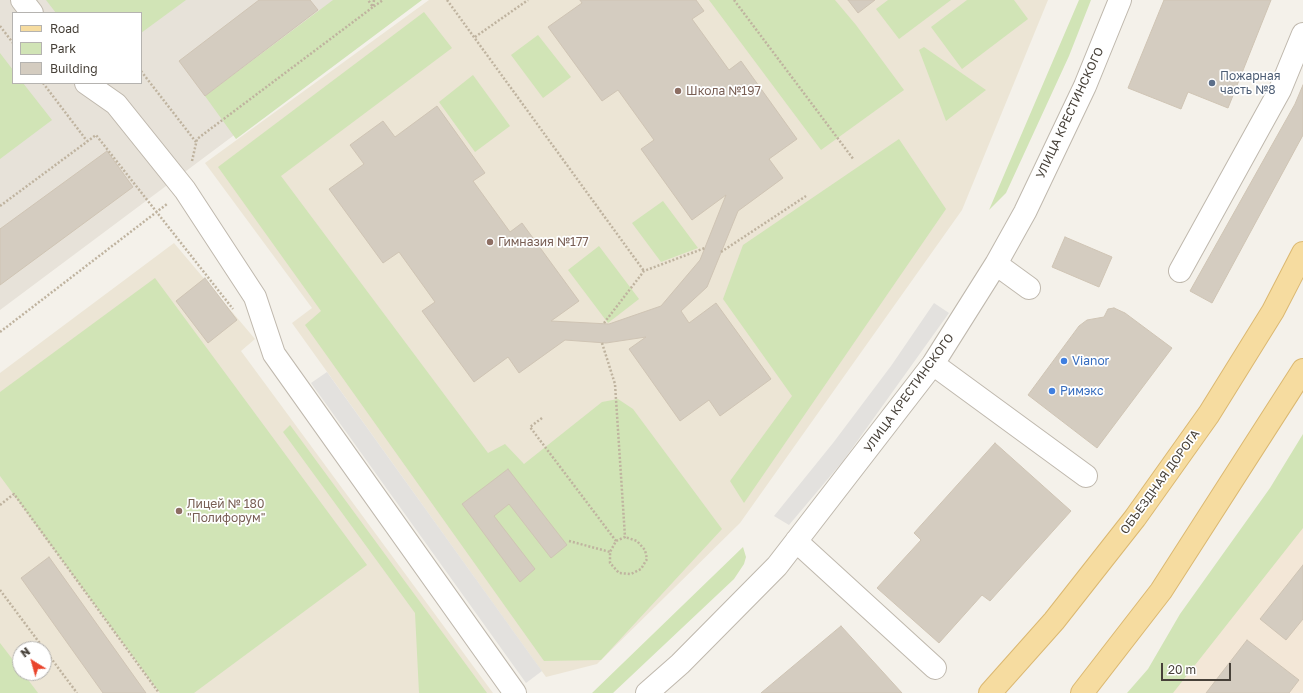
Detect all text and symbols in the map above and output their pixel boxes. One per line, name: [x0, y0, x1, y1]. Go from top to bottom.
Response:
legend: [12, 12, 142, 84]
text: Road: [50, 21, 79, 36]
text: Park: [50, 41, 76, 56]
street label: УЛИЦА КРЕСТИНСКОГО: [1033, 45, 1107, 181]
text: Building: [50, 61, 98, 76]
place label: Пожарная часть №8: [1220, 69, 1281, 97]
marker: Пожарная часть №8: [1207, 78, 1217, 88]
place label: Школа №197: [686, 84, 761, 98]
marker: Школа №197: [673, 86, 683, 96]
place label: Гимназия №177: [498, 235, 589, 249]
marker: Гимназия №177: [485, 237, 495, 247]
street label: УЛИЦА КРЕСТИНСКОГО: [861, 331, 957, 455]
place label: Vianor: [1072, 354, 1109, 368]
marker: Vianor: [1059, 356, 1069, 366]
place label: Римэкс: [1060, 384, 1104, 398]
marker: Римэкс: [1047, 386, 1057, 396]
street label: ОБЪЕЗДНАЯ ДОРОГА: [1117, 427, 1203, 537]
place label: Лицей № 180 "Полифорум": [187, 497, 265, 525]
marker: Лицей № 180 "Полифорум": [174, 506, 184, 516]
north arrow: [12, 641, 52, 681]
text: N: [18, 644, 32, 660]
scale bar: [1163, 655, 1233, 681]
text: 20 m: [1168, 662, 1196, 677]

